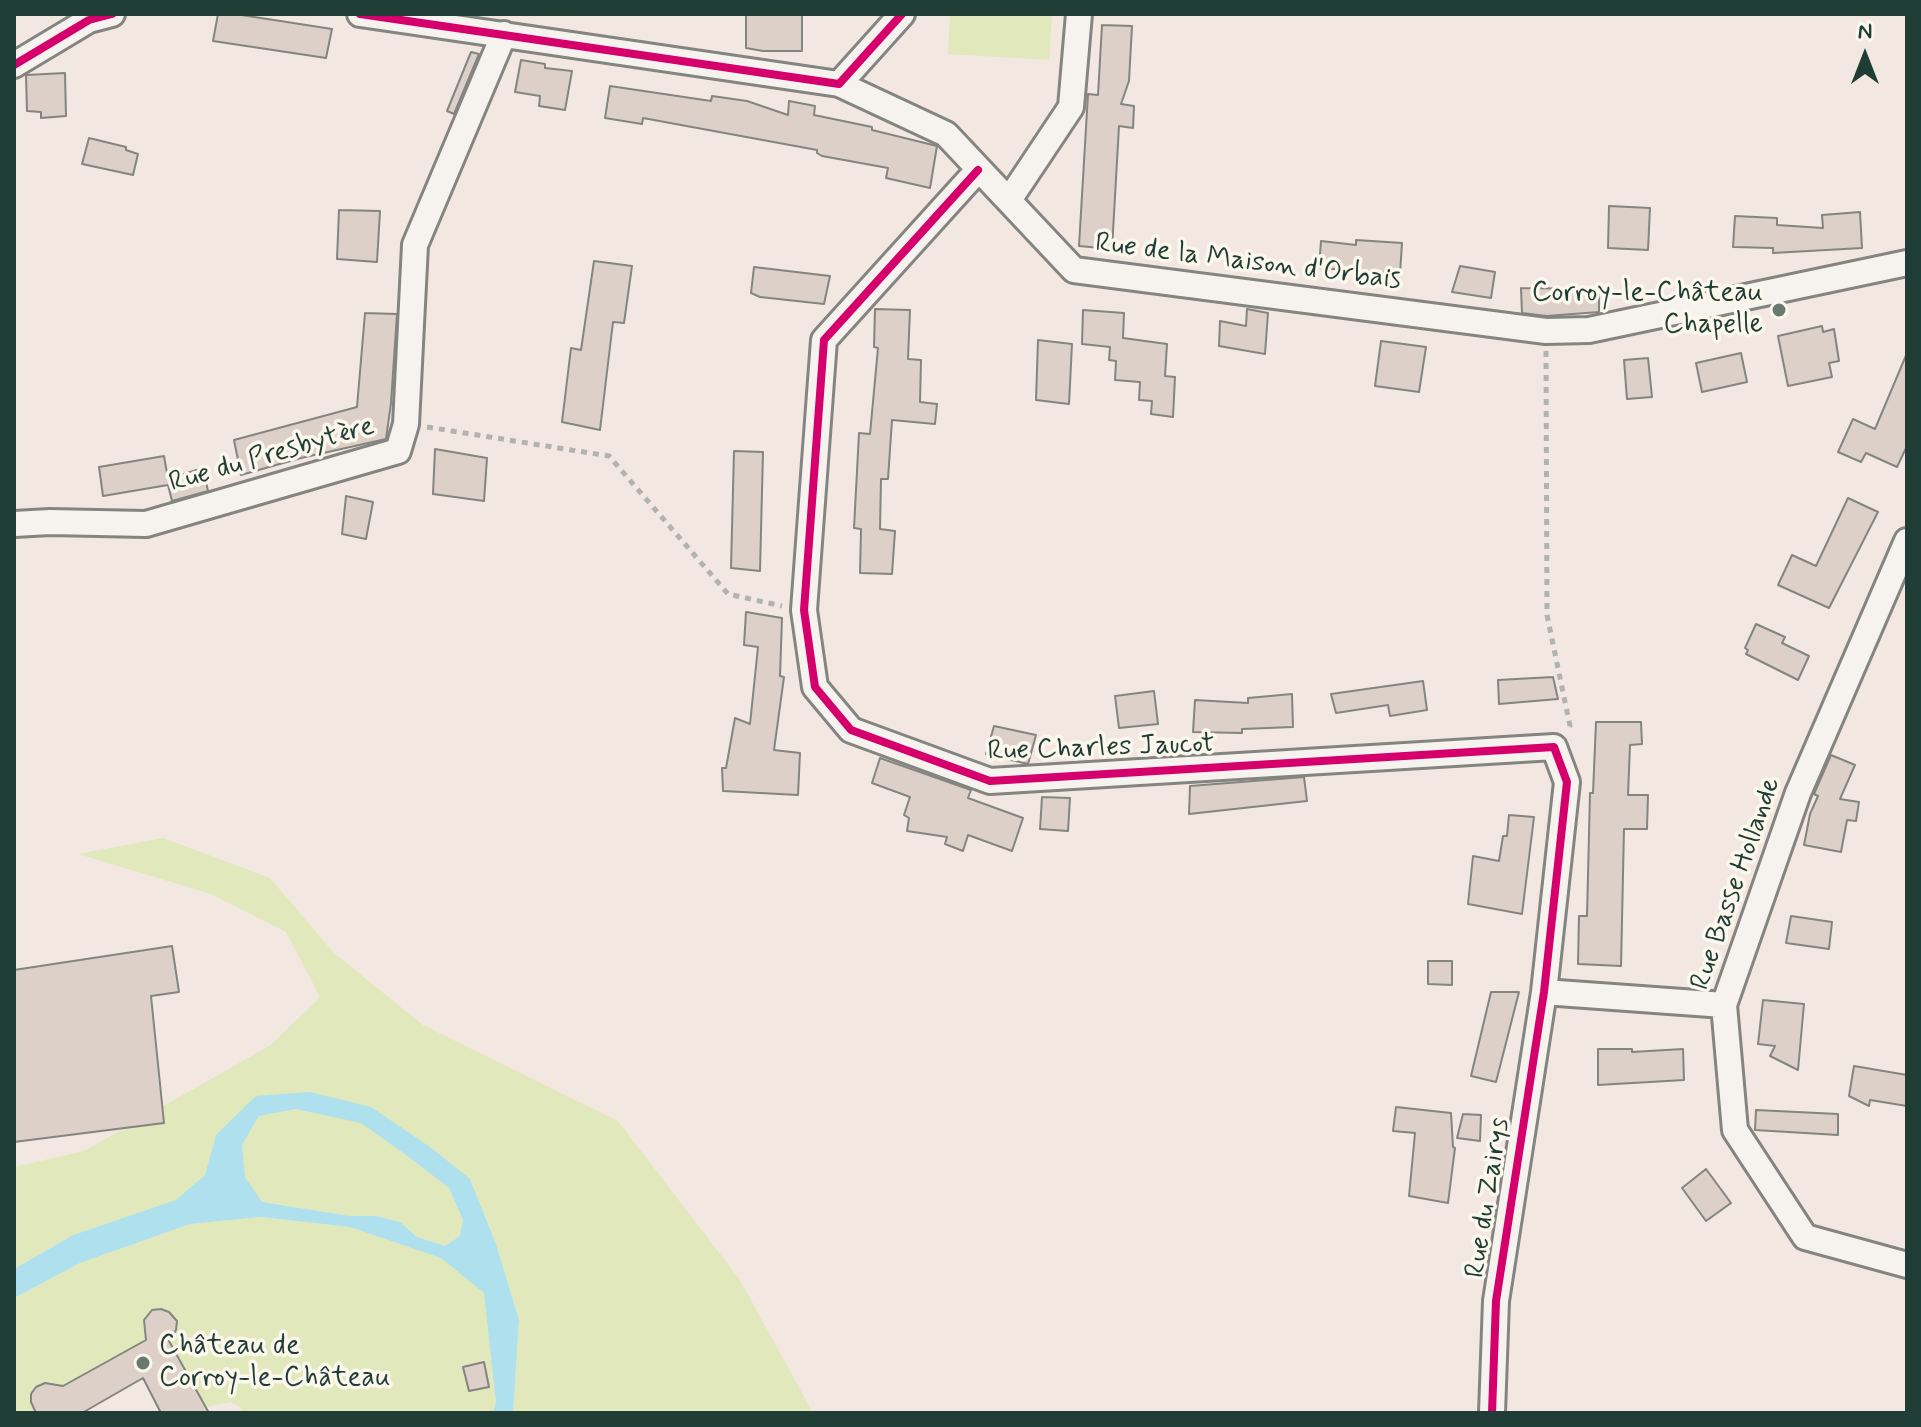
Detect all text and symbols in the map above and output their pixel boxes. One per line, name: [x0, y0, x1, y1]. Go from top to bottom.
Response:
north arrow: [1825, 16, 1905, 96]
text: N: [1858, 18, 1872, 46]
street label: Rue de la Maison d'Orbais: [1093, 228, 1403, 298]
place label: Corroy-le-Château Chapelle: [1532, 277, 1763, 343]
marker: Corroy-le-Château Chapelle: [1770, 301, 1788, 319]
street label: Rue du Presbytère: [165, 411, 379, 501]
street label: Rue Charles Jaucot: [987, 728, 1215, 770]
street label: Rue Basse Hollande: [1685, 773, 1789, 995]
street label: Rue du Zairys: [1460, 1116, 1518, 1280]
place label: Château de Corroy-le-Château: [159, 1330, 390, 1396]
marker: Château de Corroy-le-Château: [134, 1354, 152, 1372]

